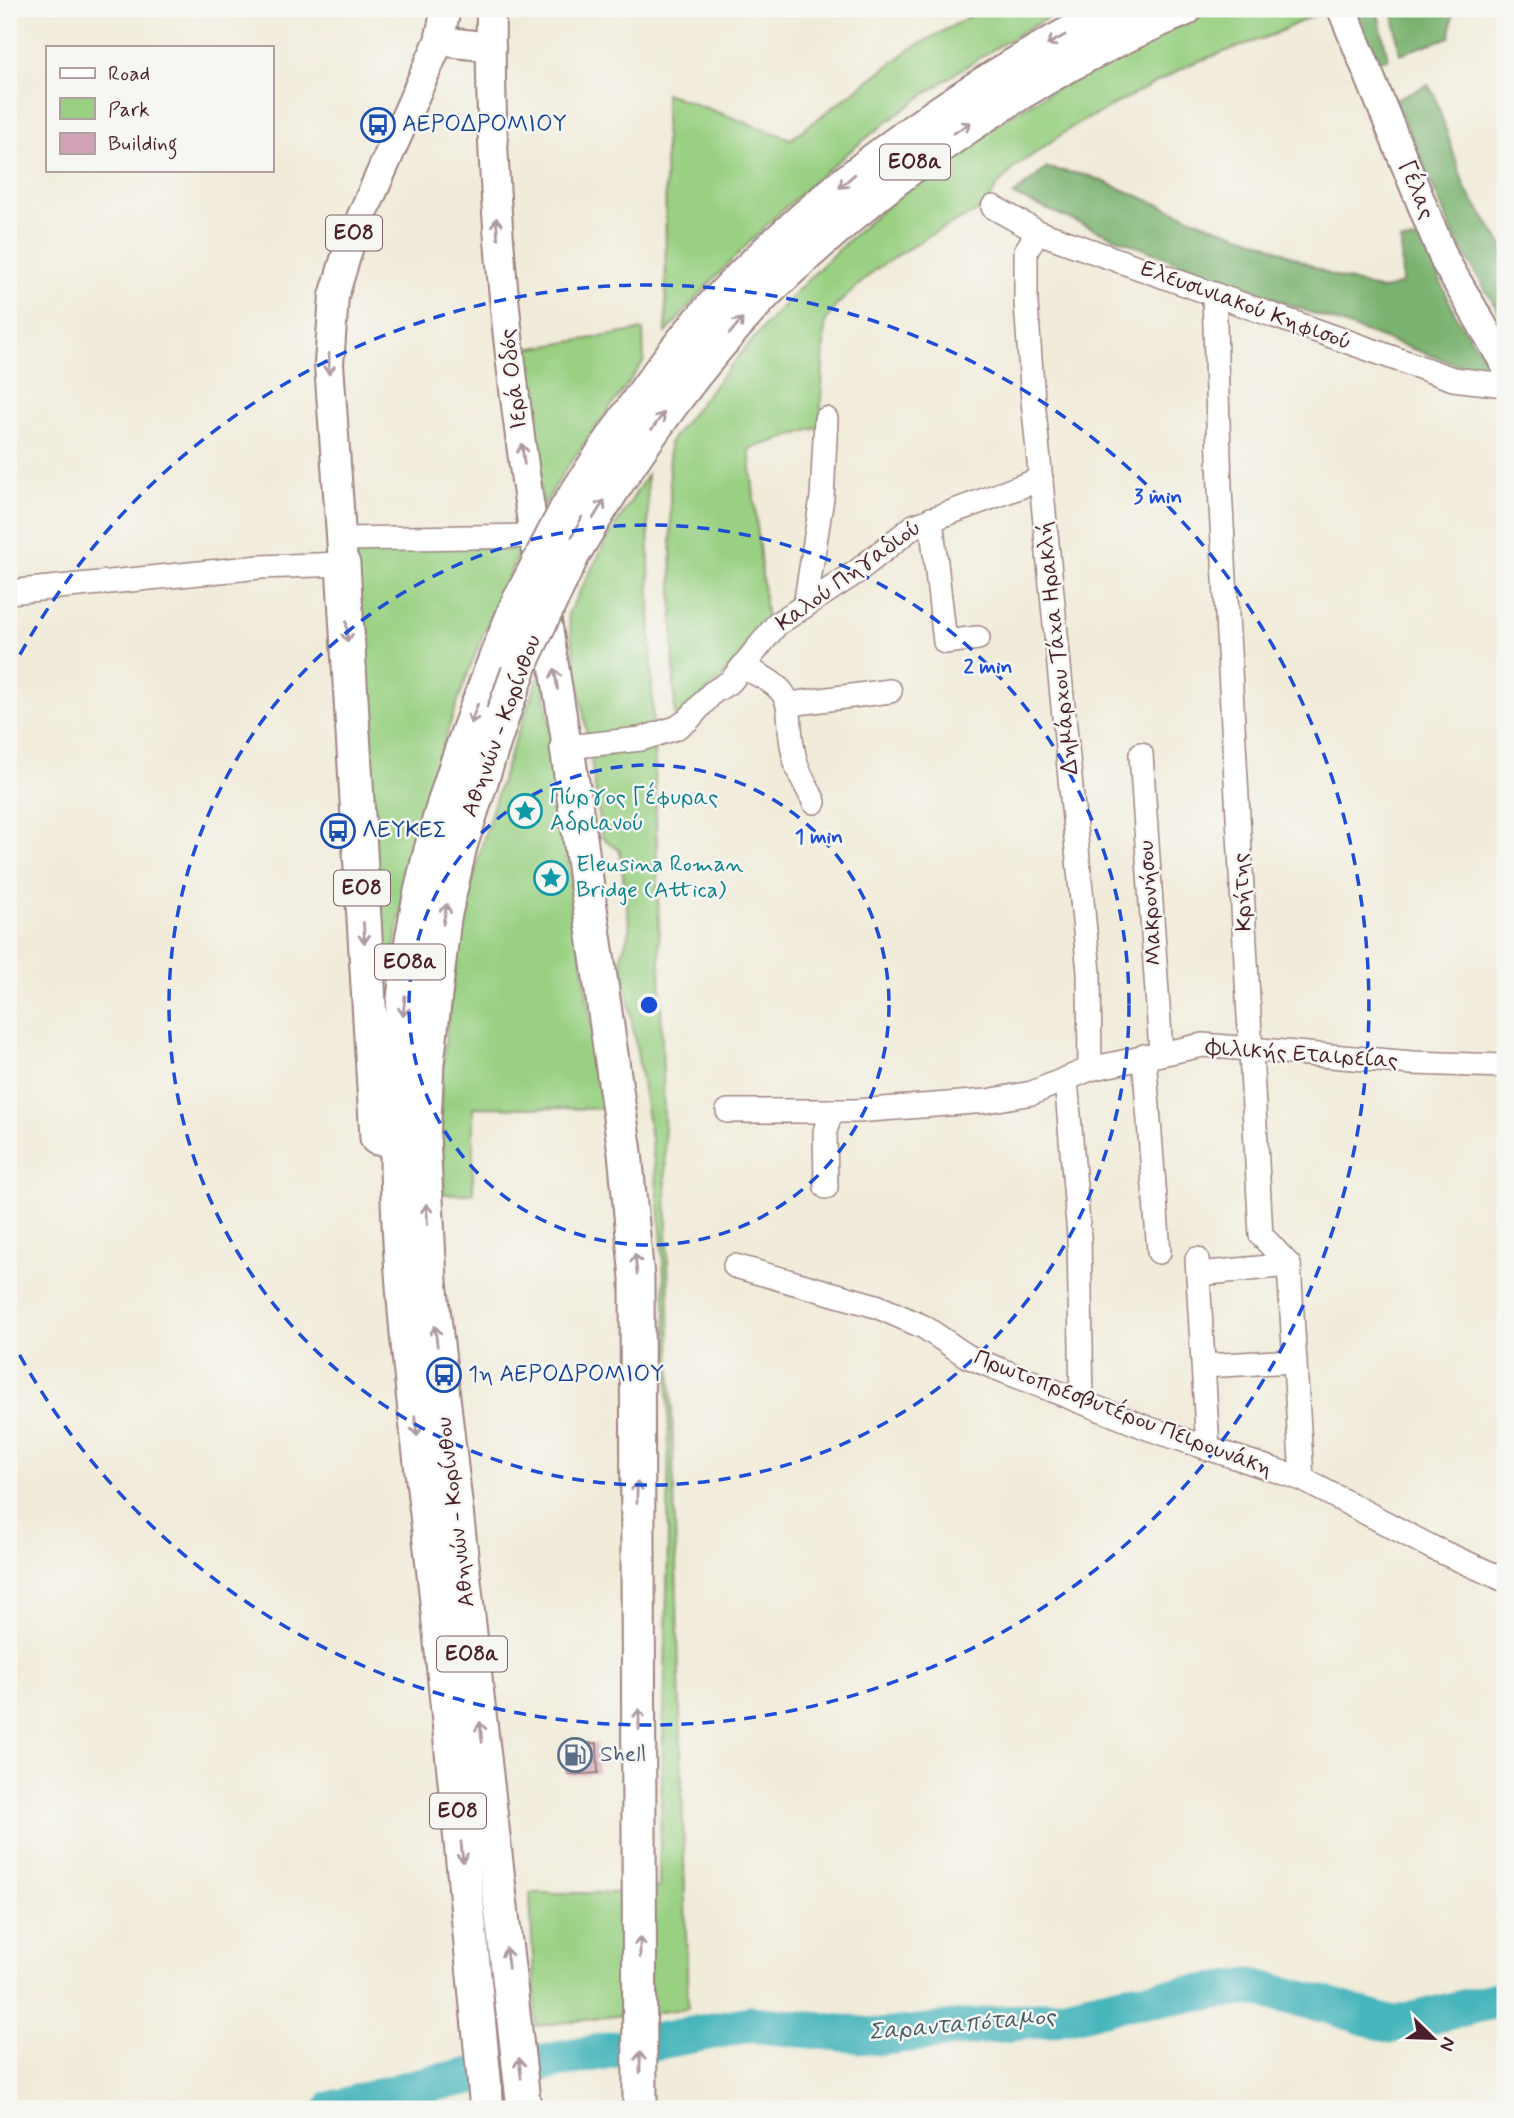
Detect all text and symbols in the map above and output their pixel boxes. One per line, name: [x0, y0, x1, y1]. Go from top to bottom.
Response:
one-way arrow: [1046, 33, 1066, 47]
legend: [46, 46, 273, 172]
text: Road: [108, 60, 150, 88]
text: Park: [108, 96, 150, 124]
bus stop icon: ΑΕΡΟΔΡΟΜΙΟΥ: [359, 106, 397, 144]
place label: ΑΕΡΟΔΡΟΜΙΟΥ: [402, 110, 567, 140]
one-way arrow: [952, 121, 972, 135]
text: Building: [108, 130, 178, 160]
road number: ΕΟ8α: [880, 144, 950, 180]
street label: Γέλας: [1391, 155, 1443, 224]
one-way arrow: [839, 173, 857, 189]
road number: ΕΟ8: [326, 216, 382, 250]
one-way arrow: [490, 218, 503, 240]
street label: Ελευσινιακού Κηφισού: [1136, 254, 1356, 358]
one-way arrow: [728, 317, 744, 335]
street label: Ιερά Οδός: [493, 327, 535, 431]
one-way arrow: [322, 352, 336, 375]
one-way arrow: [651, 412, 666, 431]
one-way arrow: [517, 443, 530, 466]
text: 3 min: [1134, 483, 1182, 511]
one-way arrow: [593, 500, 607, 520]
street label: Καλού Πηγαδιού: [770, 513, 928, 639]
street label: Δημάρχου Τάχα Ηρακλή: [1030, 520, 1086, 776]
one-way arrow: [340, 621, 353, 644]
street label: Αθηνών - Κορίνθου: [455, 631, 549, 821]
text: 2 min: [963, 653, 1013, 681]
one-way arrow: [549, 668, 562, 691]
one-way arrow: [467, 703, 479, 725]
place label: Πύργος Γέφυρας Αδριανού: [550, 781, 718, 839]
place icon: Πύργος Γέφυρας Αδριανού: [506, 792, 544, 830]
bus stop icon: ΛΕΥΚΕΣ: [319, 812, 357, 850]
place label: ΛΕΥΚΕΣ: [362, 816, 447, 846]
text: 1 min: [795, 823, 843, 851]
street label: Μακρονήσου: [1132, 839, 1170, 967]
place label: Eleusina Roman Bridge (Attica): [576, 850, 744, 906]
street label: Κρήτης: [1226, 852, 1260, 932]
place icon: Eleusina Roman Bridge (Attica): [532, 859, 570, 897]
road number: ΕΟ8: [334, 870, 390, 906]
one-way arrow: [439, 903, 453, 926]
one-way arrow: [358, 921, 371, 944]
road number: ΕΟ8α: [375, 944, 445, 979]
centre of rings: [637, 993, 661, 1017]
one-way arrow: [397, 994, 410, 1017]
street label: Φιλικής Εταιρείας: [1204, 1033, 1399, 1077]
one-way arrow: [420, 1203, 433, 1226]
one-way arrow: [629, 1254, 642, 1276]
one-way arrow: [430, 1325, 443, 1348]
street label: Πρωτοπρεσβυτέρου Πειρουνάκη: [969, 1341, 1277, 1485]
bus stop icon: 1η ΑΕΡΟΔΡΟΜΙΟΥ: [425, 1356, 463, 1394]
place label: 1η ΑΕΡΟΔΡΟΜΙΟΥ: [468, 1360, 664, 1390]
one-way arrow: [409, 1415, 422, 1437]
street label: Αθηνών - Κορίνθου: [429, 1415, 483, 1609]
one-way arrow: [630, 1481, 644, 1504]
road number: ΕΟ8α: [437, 1636, 507, 1672]
one-way arrow: [632, 1708, 645, 1731]
one-way arrow: [475, 1721, 488, 1744]
fuel station icon: Shell: [556, 1736, 594, 1774]
place label: Shell: [600, 1740, 646, 1770]
road number: ΕΟ8: [430, 1794, 486, 1828]
one-way arrow: [456, 1840, 469, 1863]
one-way arrow: [633, 1936, 647, 1959]
one-way arrow: [500, 1947, 513, 1970]
water label: Σαρανταπόταμος: [868, 2001, 1058, 2049]
north arrow: [1398, 2002, 1468, 2072]
text: N: [1433, 2033, 1461, 2055]
one-way arrow: [633, 2051, 647, 2074]
one-way arrow: [513, 2057, 526, 2079]

